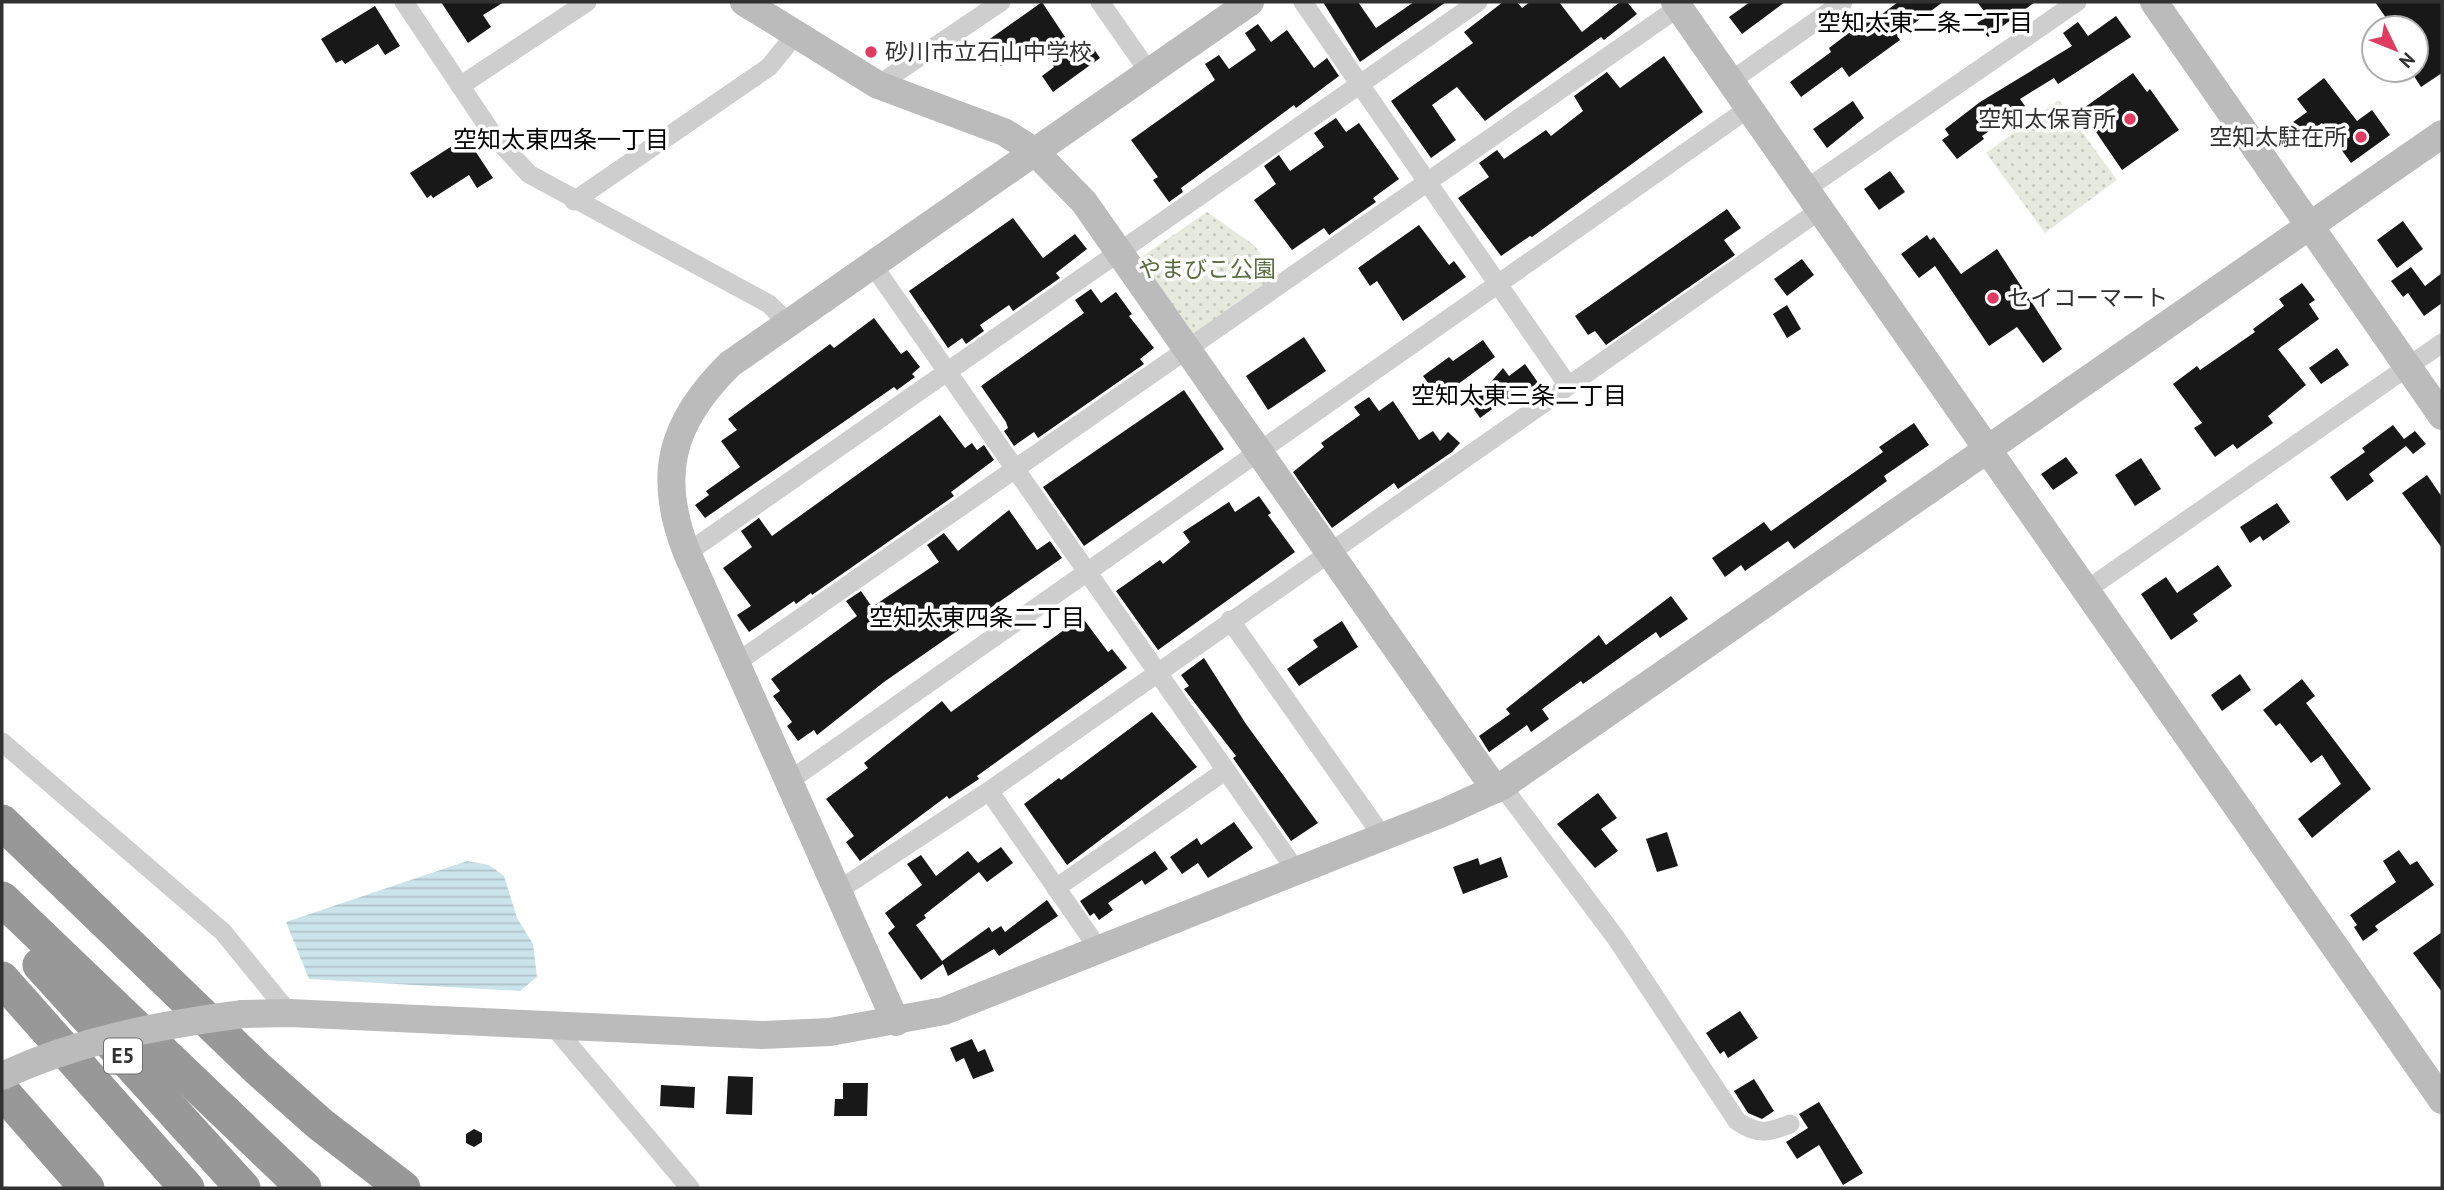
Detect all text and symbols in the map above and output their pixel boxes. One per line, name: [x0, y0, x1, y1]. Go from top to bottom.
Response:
district label: 空知太東二条二丁目: [1817, 7, 2033, 38]
north arrow: [2360, 14, 2430, 84]
place label: 砂川市立石山中学校: [885, 37, 1092, 66]
marker: 砂川市立石山中学校: [863, 44, 879, 60]
text: N: [2394, 48, 2420, 73]
place label: 空知太保育所: [1978, 104, 2116, 133]
marker: 空知太保育所: [2122, 111, 2138, 127]
place label: 空知太駐在所: [2209, 122, 2347, 151]
district label: 空知太東四条一丁目: [453, 124, 669, 155]
marker: 空知太駐在所: [2353, 129, 2369, 145]
park label: やまびこ公園: [1138, 254, 1276, 283]
place label: セイコーマート: [2007, 283, 2168, 312]
marker: セイコーマート: [1985, 290, 2001, 306]
district label: 空知太東三条二丁目: [1411, 380, 1627, 411]
district label: 空知太東四条二丁目: [869, 602, 1085, 633]
road number: E5: [104, 1038, 142, 1074]

